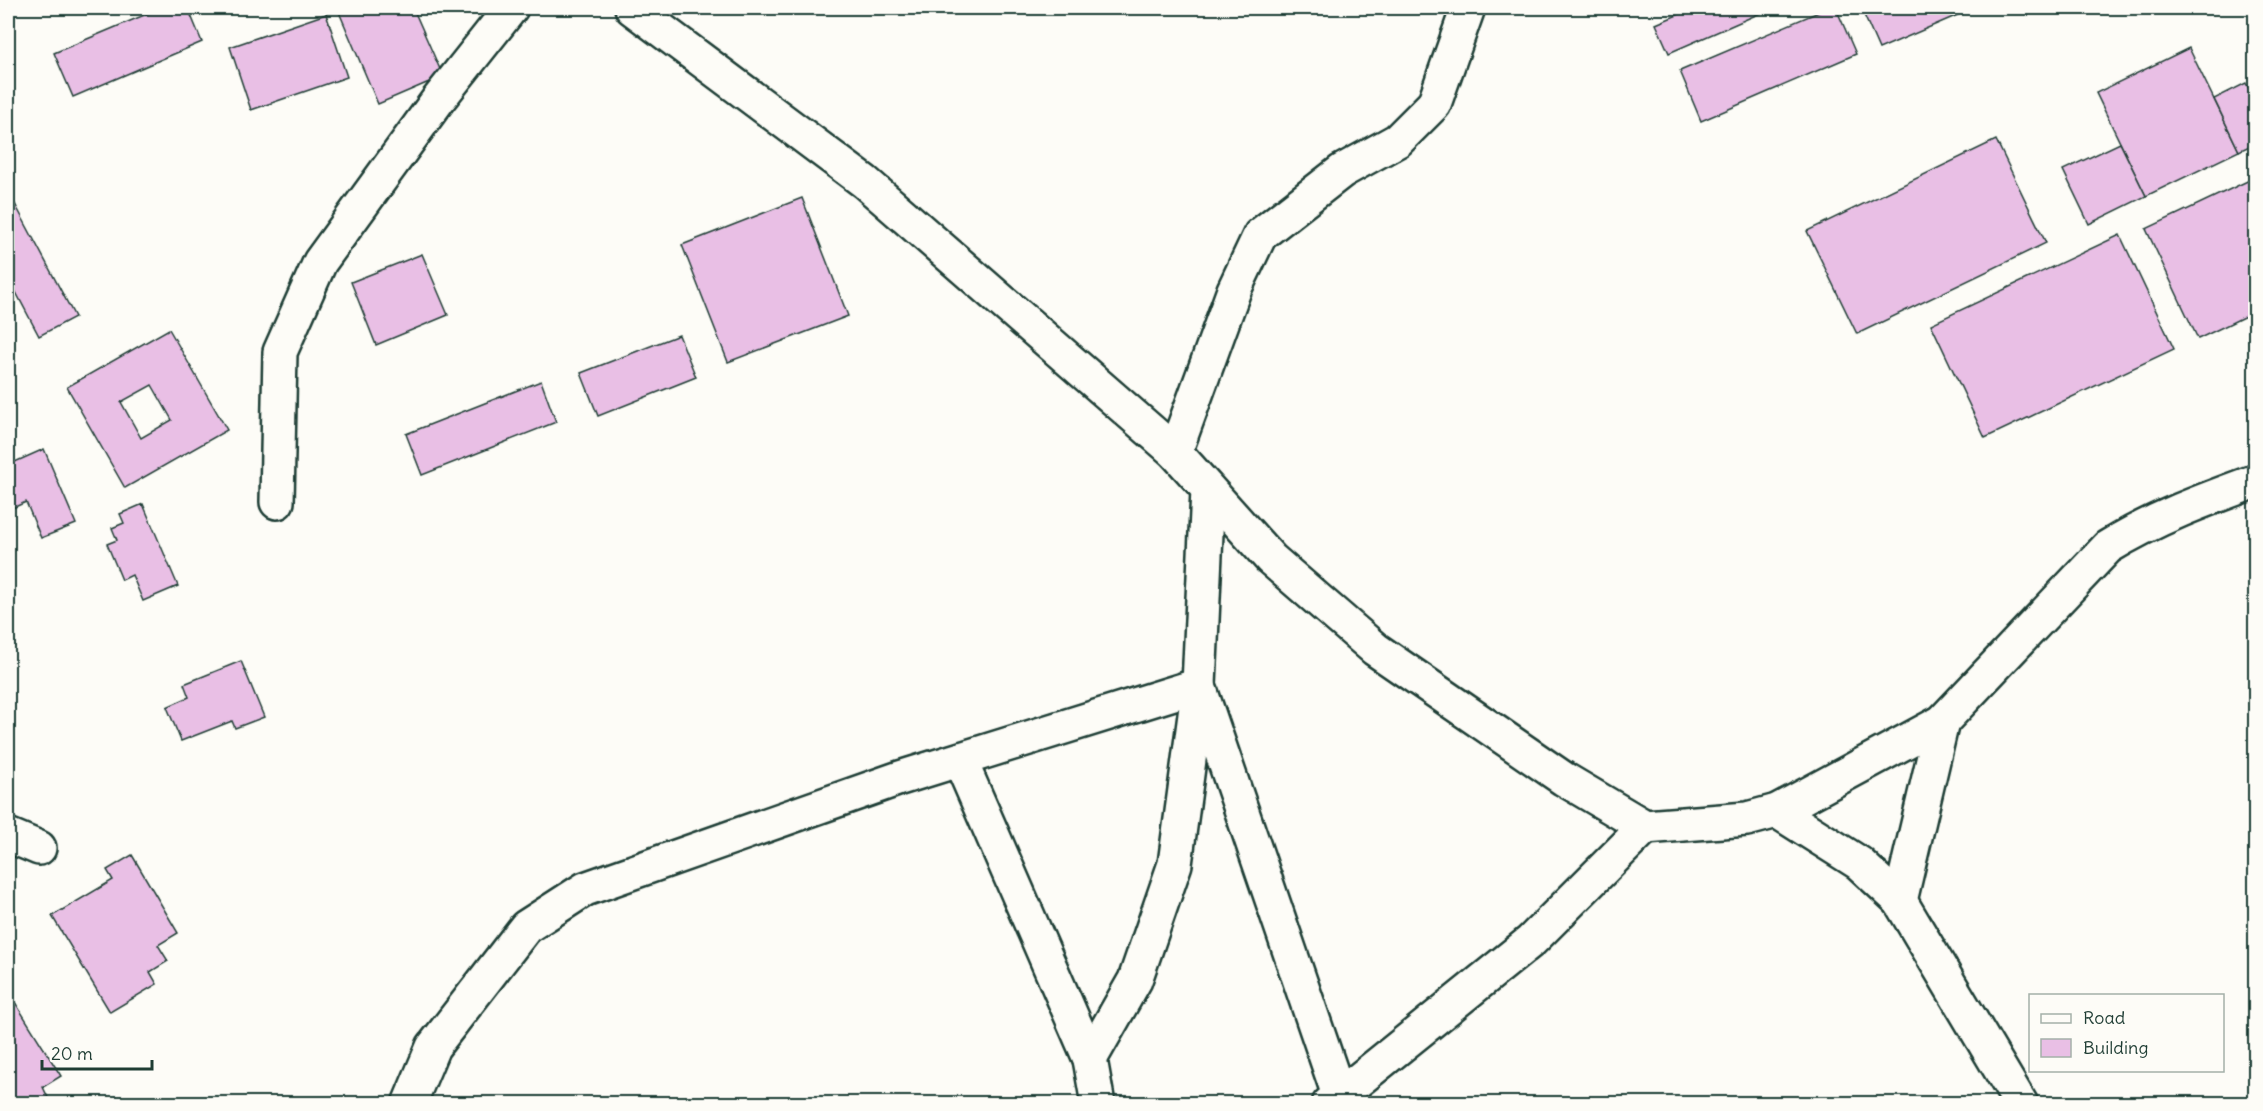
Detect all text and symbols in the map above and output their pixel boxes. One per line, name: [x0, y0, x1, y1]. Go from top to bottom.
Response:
legend: [2029, 994, 2224, 1072]
text: Road: [2083, 1006, 2126, 1029]
scale bar: [42, 1033, 152, 1071]
text: Building: [2083, 1036, 2148, 1059]
text: 20 m: [51, 1042, 93, 1065]

